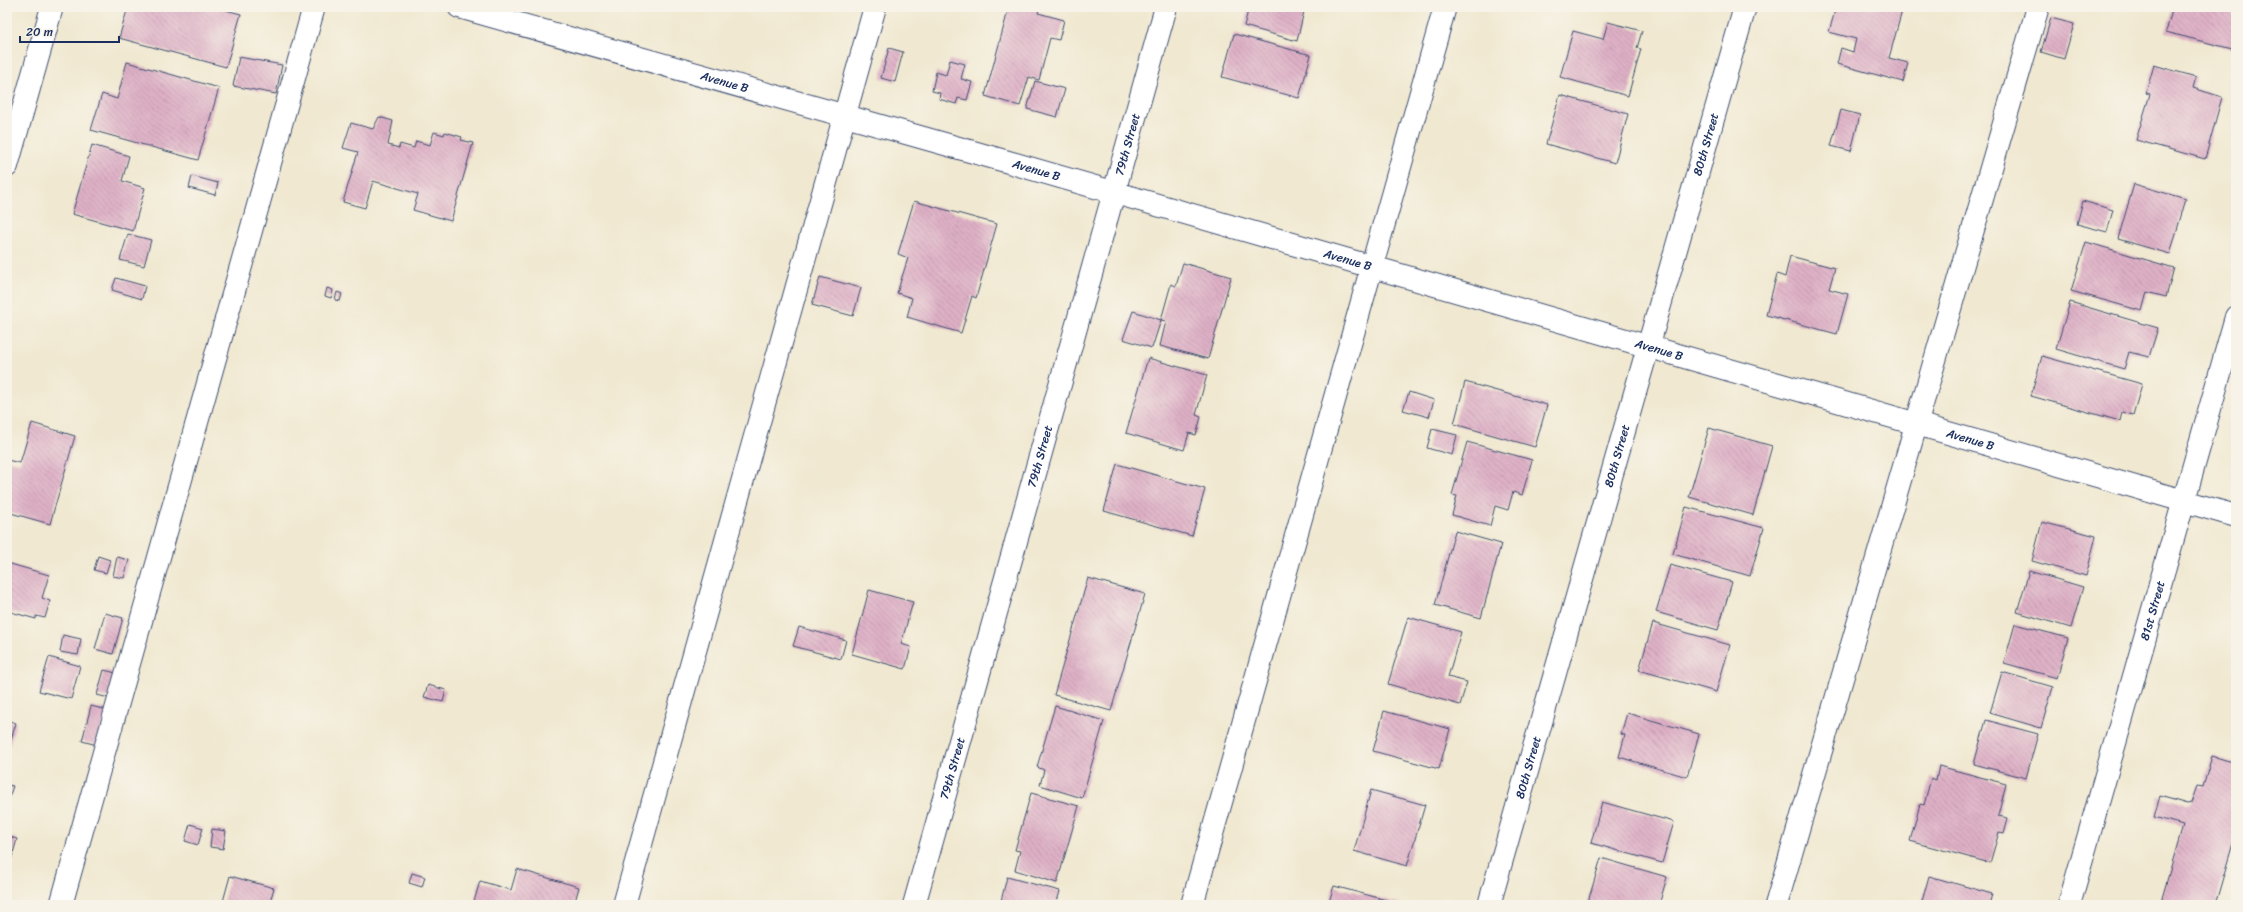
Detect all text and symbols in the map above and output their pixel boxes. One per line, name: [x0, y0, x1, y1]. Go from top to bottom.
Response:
scale bar: [20, 18, 119, 44]
text: 20 m: [26, 21, 53, 43]
street label: Avenue B: [697, 64, 752, 99]
street label: 80th Street: [1686, 110, 1725, 178]
street label: 79th Street: [1108, 111, 1147, 178]
street label: Avenue B: [1009, 152, 1063, 188]
street label: Avenue B: [1320, 242, 1375, 277]
street label: Avenue B: [1631, 332, 1686, 367]
street label: 80th Street: [1598, 422, 1636, 490]
street label: Avenue B: [1943, 422, 1997, 457]
street label: 79th Street: [1021, 423, 1059, 490]
street label: 81st Street: [2134, 578, 2172, 643]
street label: 80th Street: [1509, 733, 1548, 801]
street label: 79th Street: [933, 735, 972, 802]

